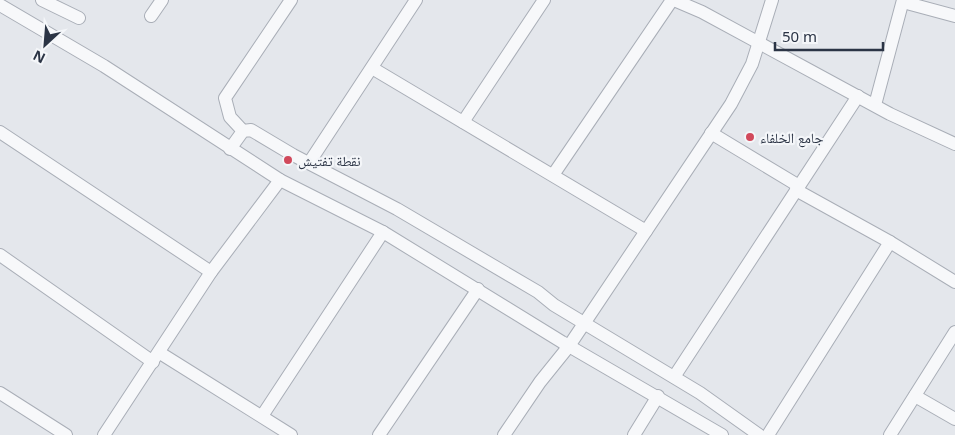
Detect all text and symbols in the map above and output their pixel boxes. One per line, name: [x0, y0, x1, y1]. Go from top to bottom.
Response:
north arrow: [20, 20, 70, 70]
scale bar: [775, 20, 882, 52]
text: 50 m: [782, 26, 817, 46]
text: N: [30, 46, 48, 68]
place label: جامع الخلفاء: [760, 128, 823, 148]
marker: جامع الخلفاء: [744, 131, 756, 143]
place label: نقطة تفتيش: [298, 151, 361, 170]
marker: نقطة تفتيش: [282, 154, 294, 166]

